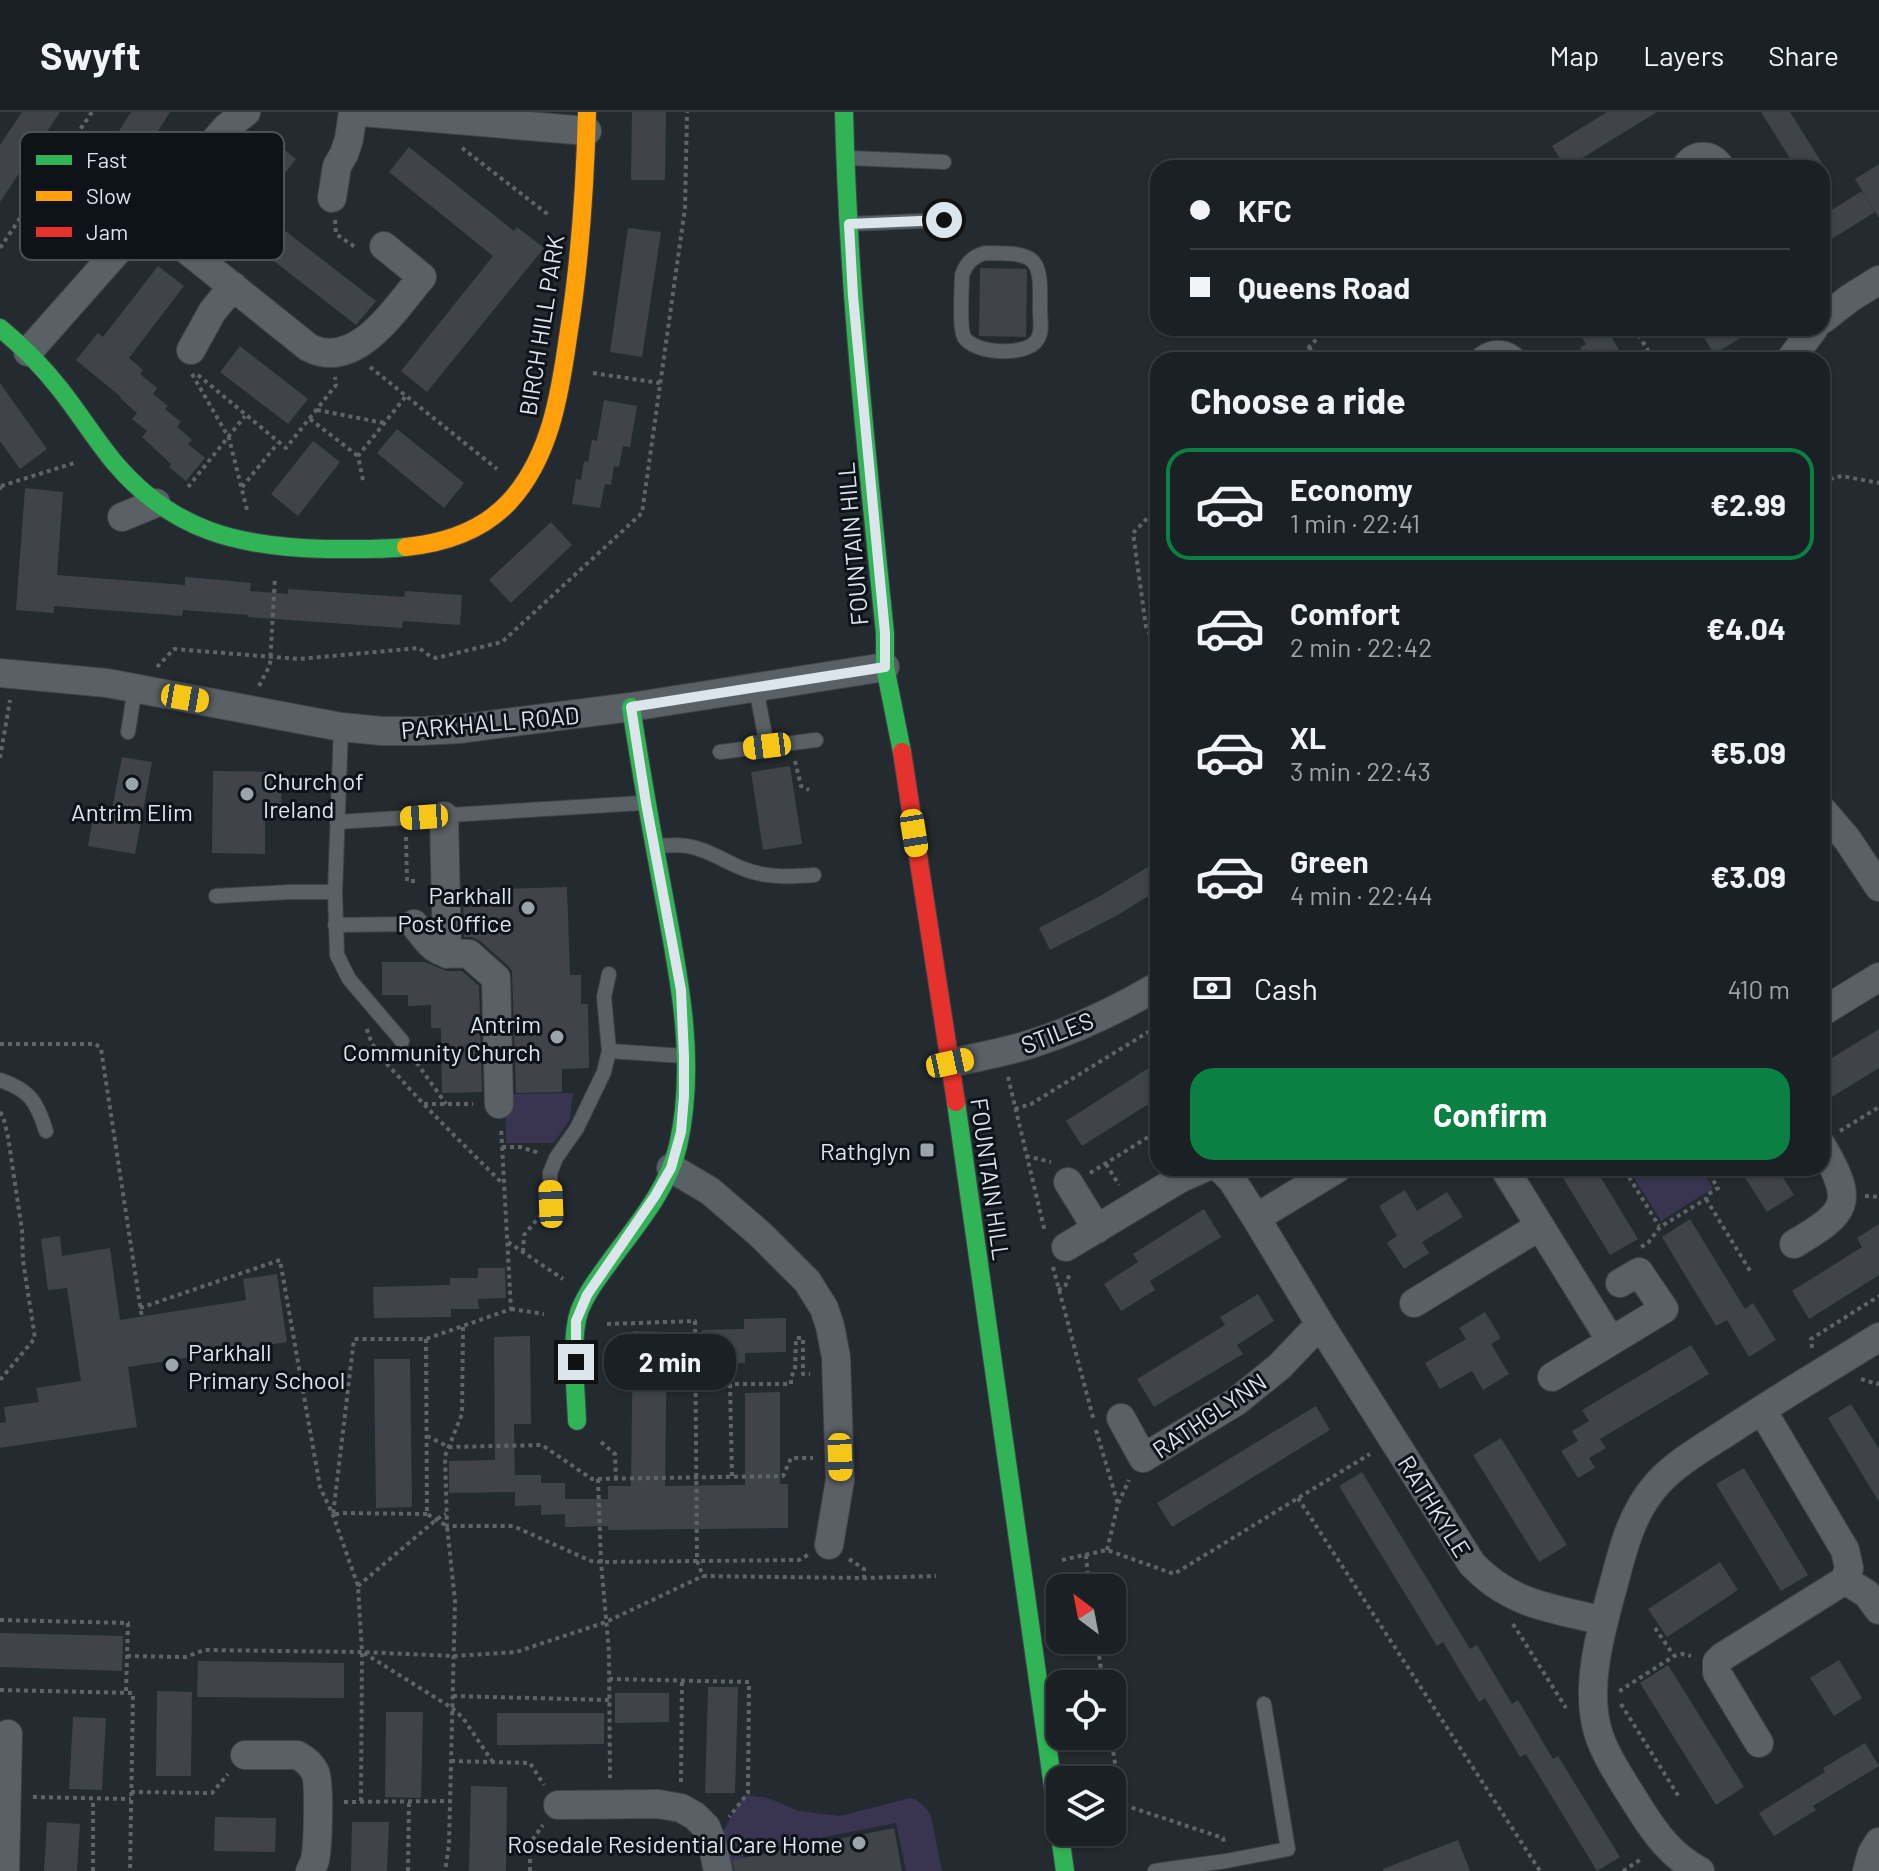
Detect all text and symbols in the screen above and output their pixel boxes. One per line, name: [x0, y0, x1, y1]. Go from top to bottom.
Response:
text: Swyft: [40, 32, 141, 78]
text: Map: [1549, 38, 1599, 72]
text: Layers: [1643, 38, 1724, 72]
text: Share: [1768, 38, 1839, 72]
legend: [20, 132, 284, 260]
text: Fast: [86, 146, 128, 172]
text: Slow: [86, 182, 131, 208]
text: KFC: [1238, 192, 1292, 228]
route start: [926, 202, 962, 238]
text: Jam: [86, 218, 128, 244]
street label: BIRCH HILL PARK: [512, 232, 570, 417]
text: Queens Road: [1238, 269, 1410, 305]
text: Choose a ride: [1190, 378, 1406, 421]
street label: FOUNTAIN HILL: [830, 461, 874, 627]
icon: car: [1194, 468, 1266, 540]
text: Economy: [1290, 471, 1413, 507]
text: €2.99: [1710, 486, 1786, 522]
text: 1 min · 22:41: [1290, 507, 1420, 538]
icon: car: [1194, 592, 1266, 664]
text: Comfort: [1290, 595, 1400, 631]
text: €4.04: [1706, 610, 1786, 646]
text: 2 min · 22:42: [1290, 631, 1432, 662]
car: [159, 682, 211, 714]
street label: PARKHALL ROAD: [400, 700, 580, 744]
icon: car: [1194, 716, 1266, 788]
text: XL: [1290, 719, 1326, 755]
car: [742, 731, 792, 761]
text: €5.09: [1710, 734, 1786, 770]
text: 3 min · 22:43: [1290, 755, 1431, 786]
place label: Church of Ireland: [263, 766, 364, 823]
marker: Antrim Elim: [123, 775, 141, 793]
marker: Church of Ireland: [238, 785, 256, 803]
place label: Antrim Elim: [71, 797, 193, 826]
car: [399, 803, 449, 831]
car: [898, 807, 930, 859]
icon: car: [1194, 840, 1266, 912]
text: Green: [1290, 843, 1369, 879]
text: €3.09: [1710, 858, 1786, 894]
text: 4 min · 22:44: [1290, 879, 1433, 910]
place label: Parkhall Post Office: [397, 880, 512, 937]
marker: Parkhall Post Office: [519, 899, 537, 917]
icon: cash: [1190, 966, 1234, 1010]
text: Cash: [1254, 970, 1318, 1006]
text: 410 m: [1728, 973, 1790, 1004]
street label: STILES: [1017, 1005, 1097, 1059]
place label: Antrim Community Church: [343, 1009, 541, 1066]
marker: Antrim Community Church: [548, 1028, 566, 1046]
car: [924, 1046, 976, 1080]
button: Confirm: [1190, 1068, 1790, 1160]
street label: FOUNTAIN HILL: [965, 1096, 1017, 1262]
place label: Rathglyn: [820, 1136, 911, 1165]
marker: Rathglyn: [918, 1141, 936, 1159]
car: [538, 1180, 564, 1228]
callout: 2 min: [604, 1334, 736, 1390]
place label: Parkhall Primary School: [188, 1337, 345, 1394]
route end: [558, 1344, 594, 1380]
text: 2 min: [639, 1346, 701, 1377]
marker: Parkhall Primary School: [163, 1356, 181, 1374]
street label: RATHGLYNN: [1147, 1366, 1271, 1464]
car: [827, 1433, 853, 1481]
street label: RATHKYLE: [1392, 1450, 1478, 1562]
north arrow: [1046, 1574, 1126, 1654]
map controls: [1046, 1574, 1126, 1846]
button: locate: [1046, 1670, 1126, 1750]
button: layers: [1046, 1766, 1126, 1846]
place label: Rosedale Residential Care Home: [507, 1829, 843, 1858]
marker: Rosedale Residential Care Home: [850, 1834, 868, 1852]

